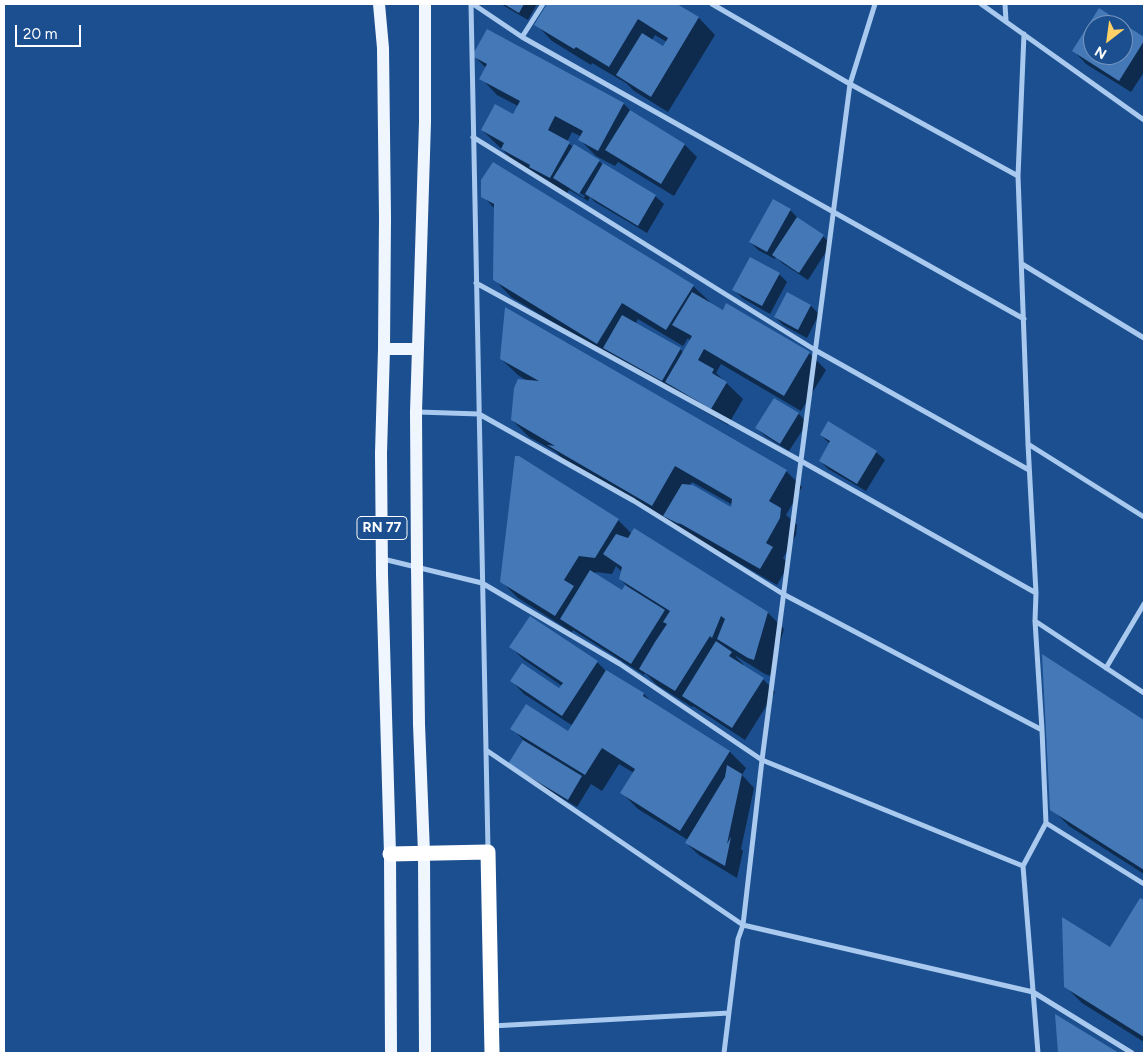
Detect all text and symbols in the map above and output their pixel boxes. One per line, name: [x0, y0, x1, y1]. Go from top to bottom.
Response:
scale bar: [18, 15, 84, 47]
north arrow: [1083, 15, 1133, 65]
text: 20 m: [23, 25, 57, 43]
text: N: [1092, 42, 1110, 63]
road number: RN 77: [357, 516, 407, 540]

